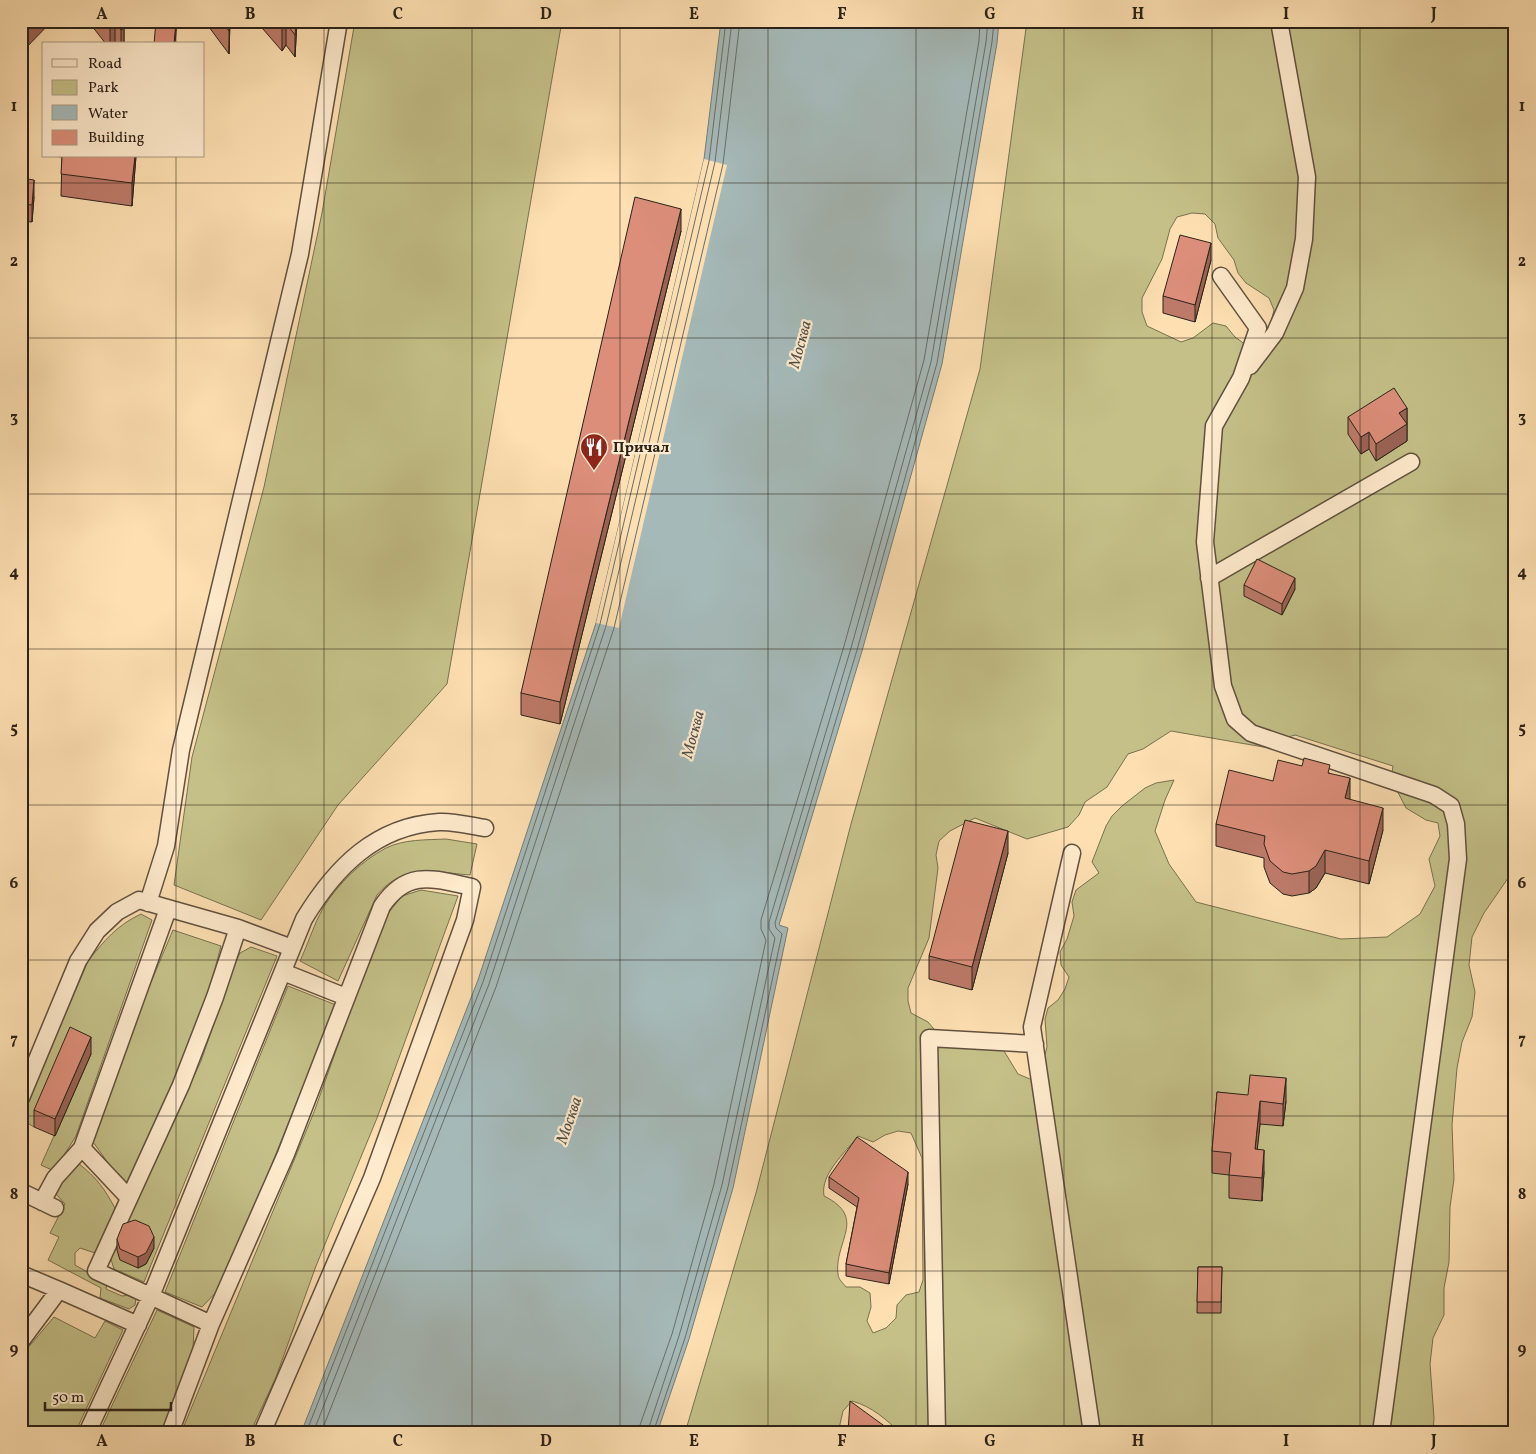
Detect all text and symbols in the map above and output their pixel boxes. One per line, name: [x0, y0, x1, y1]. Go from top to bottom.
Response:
text: A: [96, 4, 108, 26]
text: B: [245, 4, 256, 26]
text: C: [393, 4, 403, 26]
text: D: [540, 4, 552, 26]
text: E: [689, 4, 699, 26]
text: F: [837, 4, 847, 26]
text: G: [984, 4, 996, 26]
text: H: [1132, 4, 1144, 26]
text: I: [1283, 4, 1289, 26]
text: J: [1430, 4, 1437, 26]
legend: [42, 42, 205, 158]
text: Road: [88, 54, 122, 75]
text: Park: [88, 78, 119, 99]
text: 1: [11, 96, 17, 118]
text: 1: [1519, 96, 1525, 118]
text: Water: [88, 104, 128, 125]
text: Building: [88, 128, 145, 149]
text: 2: [10, 251, 18, 273]
text: 2: [1518, 251, 1526, 273]
water label: Москва: [784, 318, 818, 372]
text: 3: [10, 407, 18, 429]
text: 3: [1518, 407, 1526, 429]
restaurant icon: Причал: [579, 432, 609, 471]
place label: Причал: [613, 438, 670, 459]
text: 4: [9, 562, 19, 584]
text: 4: [1517, 562, 1527, 584]
water label: Москва: [677, 708, 711, 762]
text: 5: [10, 718, 18, 740]
text: 5: [1518, 718, 1526, 740]
text: 6: [10, 873, 19, 895]
text: 6: [1518, 873, 1527, 895]
text: 7: [10, 1029, 18, 1051]
text: 7: [1518, 1029, 1526, 1051]
water label: Москва: [551, 1094, 588, 1148]
text: 8: [10, 1184, 18, 1206]
text: 8: [1518, 1184, 1526, 1206]
text: 9: [10, 1339, 19, 1361]
text: 9: [1518, 1339, 1527, 1361]
scale bar: [45, 1379, 171, 1411]
text: 50 m: [52, 1388, 84, 1409]
text: A: [96, 1431, 108, 1453]
text: B: [245, 1431, 256, 1453]
text: C: [393, 1431, 403, 1453]
text: D: [540, 1431, 552, 1453]
text: E: [689, 1431, 699, 1453]
text: F: [837, 1431, 847, 1453]
text: G: [984, 1431, 996, 1453]
text: H: [1132, 1431, 1144, 1453]
text: I: [1283, 1431, 1289, 1453]
text: J: [1430, 1431, 1437, 1453]

